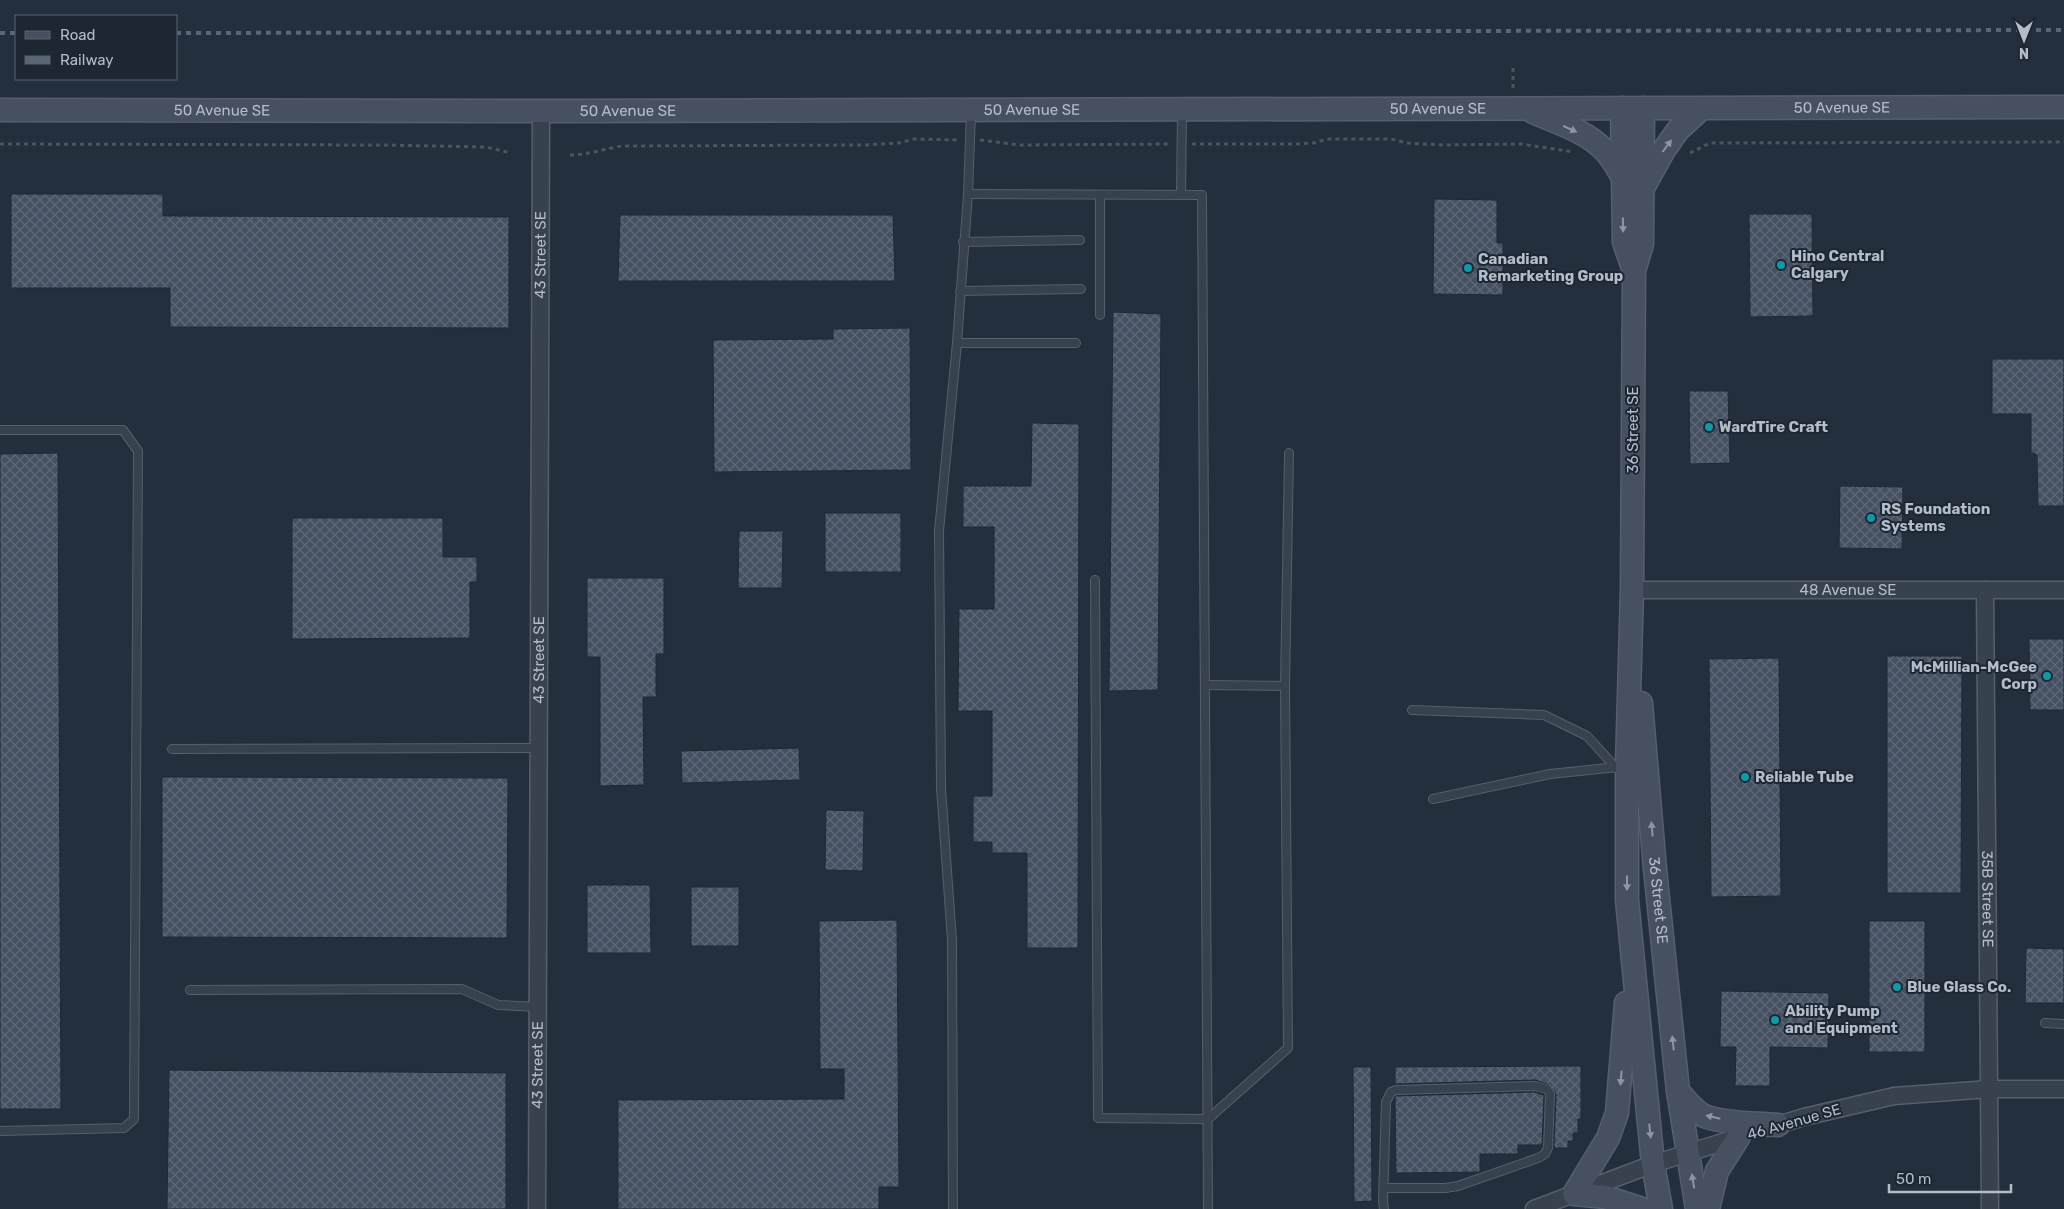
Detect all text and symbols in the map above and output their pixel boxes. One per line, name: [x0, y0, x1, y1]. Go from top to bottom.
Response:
legend: [15, 15, 178, 80]
north arrow: [1999, 15, 2049, 65]
text: Road: [60, 26, 96, 44]
text: N: [2019, 44, 2029, 61]
text: Railway: [60, 51, 114, 69]
street label: 50 Avenue SE: [1794, 98, 1890, 117]
street label: 50 Avenue SE: [1390, 100, 1486, 118]
street label: 50 Avenue SE: [174, 101, 270, 119]
street label: 50 Avenue SE: [984, 101, 1080, 119]
street label: 50 Avenue SE: [580, 102, 676, 120]
one-way arrow: [1563, 125, 1577, 133]
one-way arrow: [1662, 139, 1672, 153]
street label: 43 Street SE: [531, 211, 550, 299]
one-way arrow: [1619, 217, 1627, 233]
place label: Hino Central Calgary: [1791, 247, 1884, 282]
place label: Canadian Remarketing Group: [1478, 250, 1623, 285]
marker: Hino Central Calgary: [1775, 259, 1787, 271]
marker: Canadian Remarketing Group: [1462, 262, 1474, 274]
street label: 36 Street SE: [1624, 386, 1642, 474]
place label: WardTire Craft: [1719, 418, 1828, 436]
marker: WardTire Craft: [1703, 421, 1715, 433]
place label: RS Foundation Systems: [1881, 500, 1990, 535]
marker: RS Foundation Systems: [1865, 512, 1877, 524]
street label: 48 Avenue SE: [1800, 581, 1896, 599]
street label: 43 Street SE: [530, 616, 548, 704]
place label: McMillian-McGee Corp: [1911, 658, 2037, 693]
marker: McMillian-McGee Corp: [2041, 670, 2053, 682]
place label: Reliable Tube: [1755, 768, 1854, 786]
marker: Reliable Tube: [1739, 771, 1751, 783]
one-way arrow: [1647, 820, 1655, 836]
street label: 35B Street SE: [1978, 850, 1997, 948]
street label: 36 Street SE: [1645, 856, 1672, 945]
one-way arrow: [1623, 876, 1631, 892]
place label: Blue Glass Co.: [1907, 978, 2011, 996]
marker: Blue Glass Co.: [1891, 981, 1903, 993]
place label: Ability Pump and Equipment: [1785, 1002, 1898, 1037]
marker: Ability Pump and Equipment: [1769, 1014, 1781, 1026]
street label: 43 Street SE: [528, 1021, 547, 1109]
one-way arrow: [1669, 1034, 1677, 1050]
one-way arrow: [1616, 1070, 1624, 1086]
street label: 46 Avenue SE: [1745, 1100, 1843, 1144]
one-way arrow: [1705, 1113, 1720, 1121]
one-way arrow: [1646, 1123, 1654, 1139]
scale bar: [1889, 1162, 2012, 1194]
text: 50 m: [1896, 1170, 1931, 1188]
one-way arrow: [1688, 1173, 1696, 1189]

